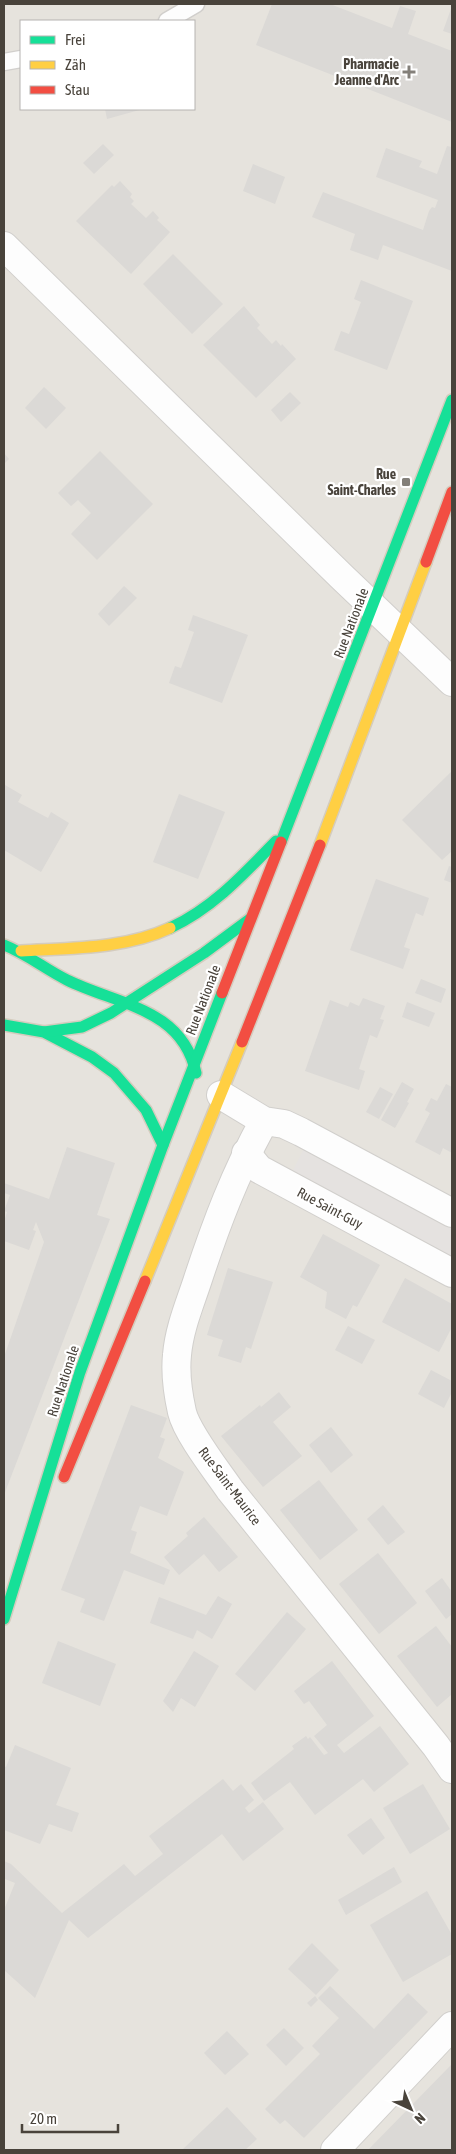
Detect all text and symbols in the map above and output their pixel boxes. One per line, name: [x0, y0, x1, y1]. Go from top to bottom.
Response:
legend: [20, 20, 195, 110]
text: Frei: [65, 31, 85, 48]
text: Zäh: [65, 56, 86, 73]
place label: Pharmacie Jeanne d'Arc: [334, 56, 400, 88]
marker: Pharmacie Jeanne d'Arc: [403, 66, 415, 78]
text: Stau: [65, 81, 90, 98]
place label: Rue Saint-Charles: [327, 466, 396, 498]
marker: Rue Saint-Charles: [400, 476, 412, 488]
street label: Rue Nationale: [330, 586, 372, 660]
street label: Rue Nationale: [182, 963, 224, 1037]
street label: Rue Saint-Guy: [294, 1184, 366, 1232]
street label: Rue Nationale: [44, 1343, 82, 1419]
street label: Rue Saint-Maurice: [195, 1444, 265, 1528]
north arrow: [386, 2084, 436, 2134]
scale bar: [22, 2102, 119, 2134]
text: 20 m: [30, 2110, 57, 2127]
text: N: [412, 2110, 429, 2127]

